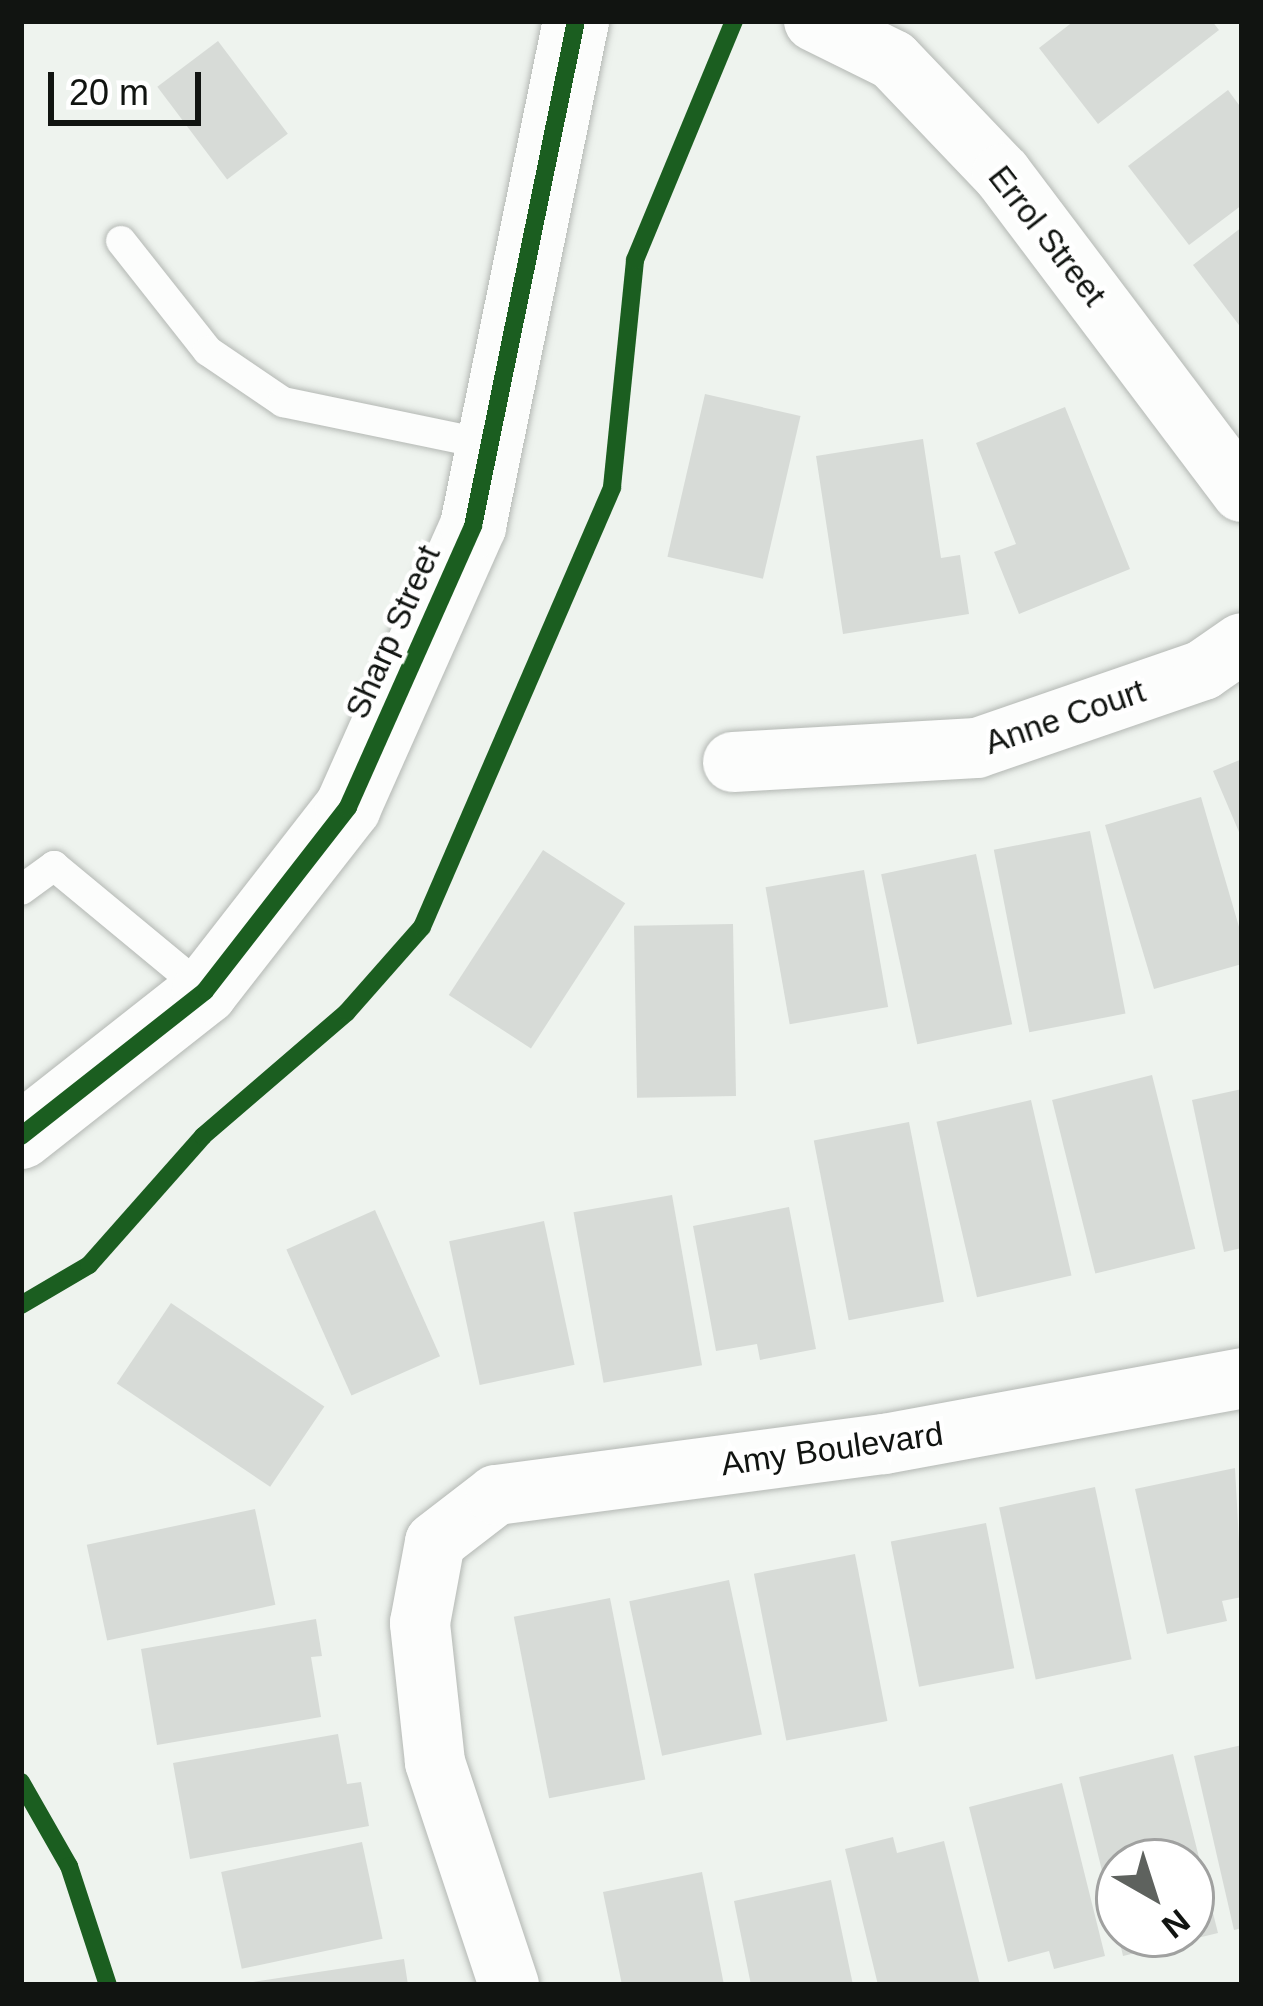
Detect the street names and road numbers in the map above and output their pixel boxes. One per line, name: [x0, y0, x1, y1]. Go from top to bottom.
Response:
street label: Errol Street: [980, 158, 1114, 314]
street label: Sharp Street: [337, 539, 449, 725]
street label: Anne Court: [980, 671, 1150, 763]
street label: Amy Boulevard: [718, 1414, 946, 1484]

